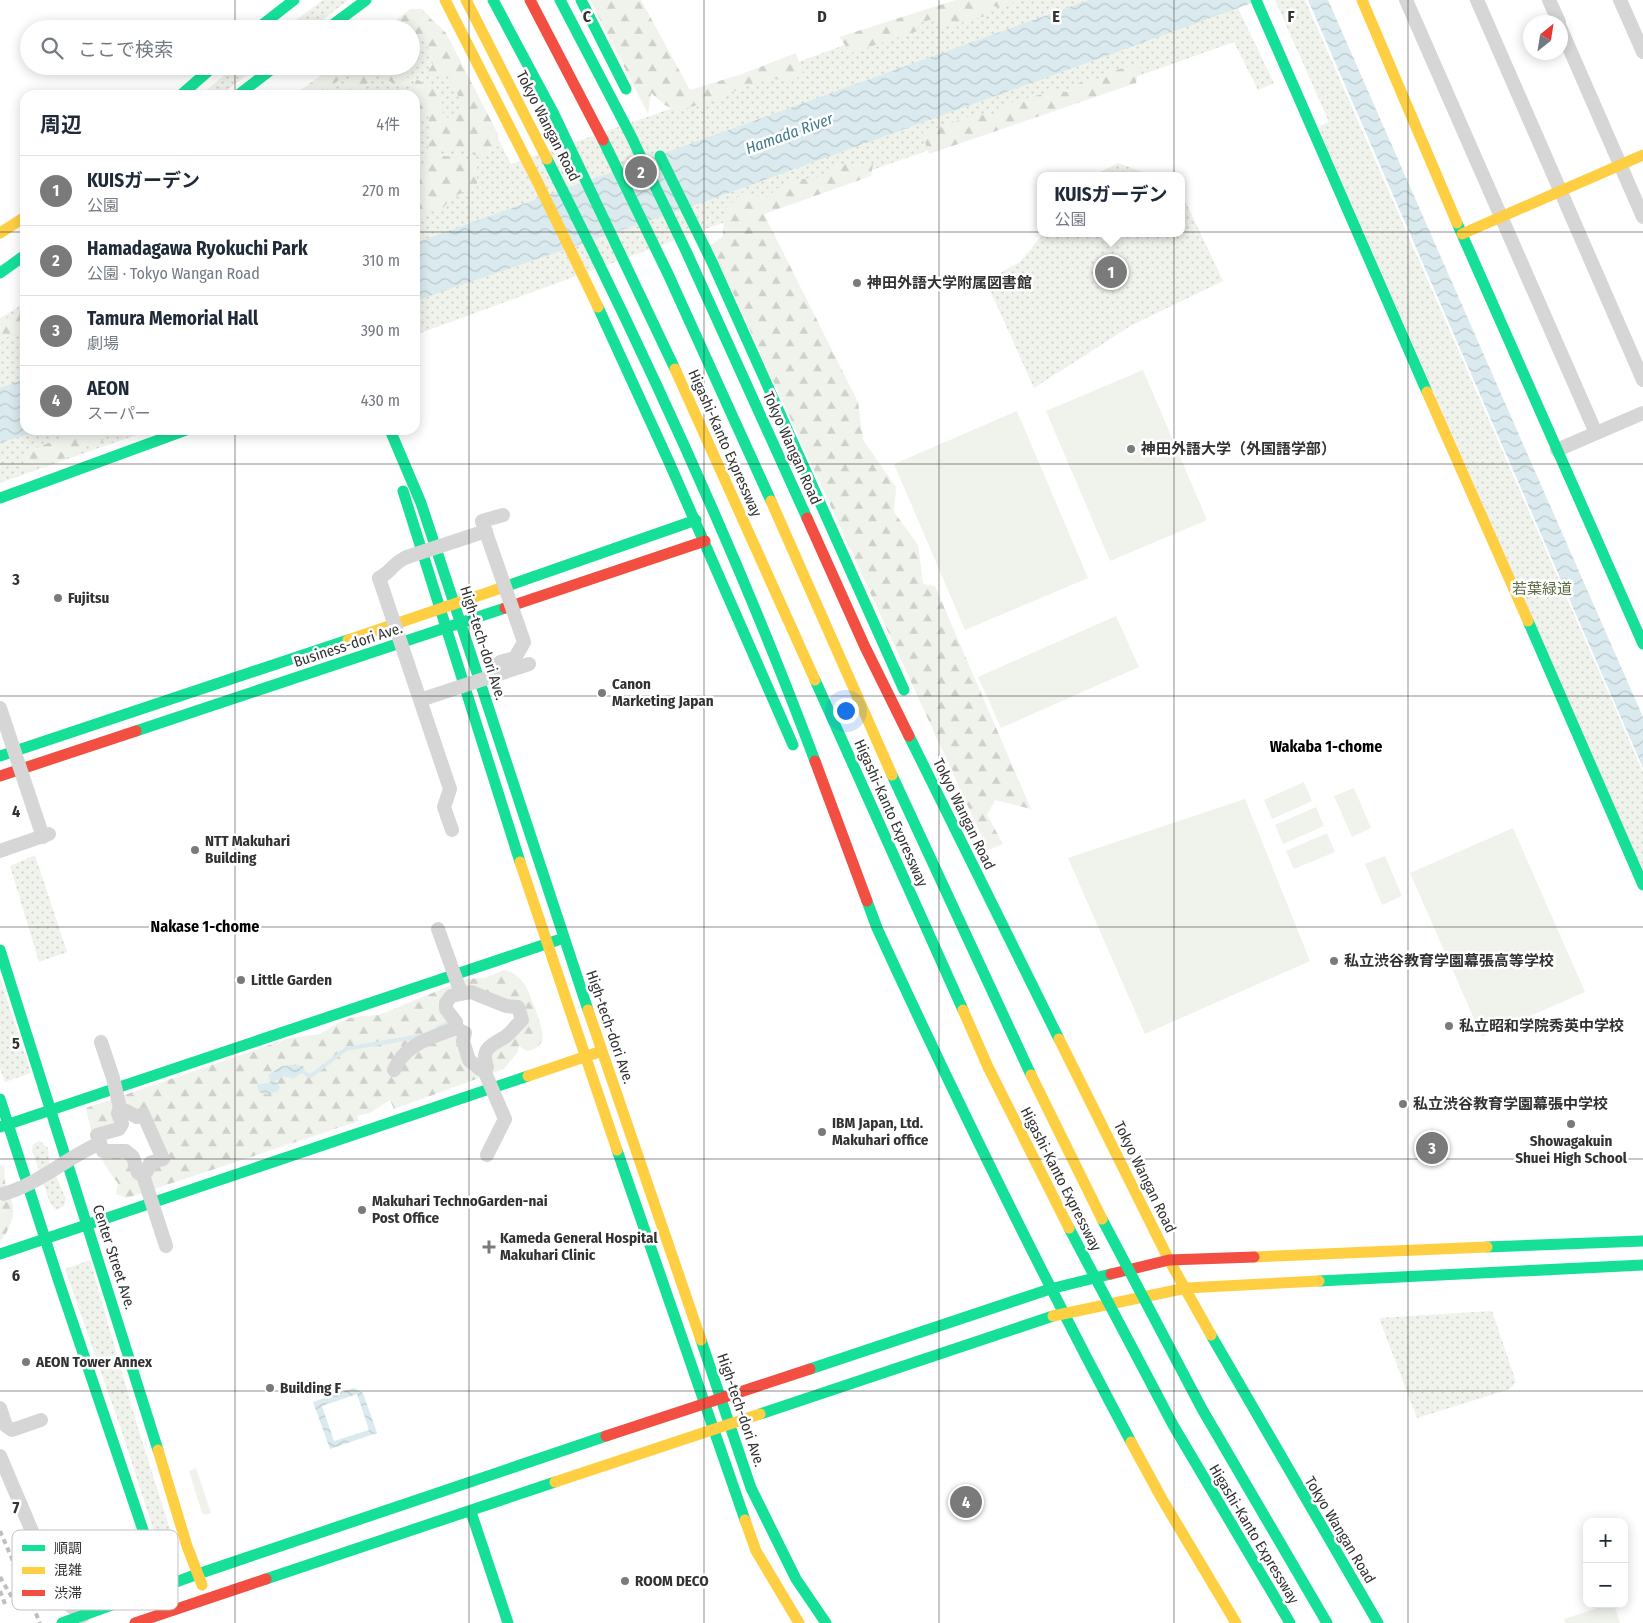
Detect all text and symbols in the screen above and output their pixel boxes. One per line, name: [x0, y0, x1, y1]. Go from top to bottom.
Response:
text: C: [583, 7, 592, 26]
text: D: [817, 7, 827, 26]
text: E: [1052, 7, 1060, 26]
text: F: [1287, 7, 1295, 26]
north arrow: [1523, 15, 1568, 60]
search box: [20, 20, 420, 75]
icon: search: [38, 34, 66, 62]
text: ここで検索: [78, 38, 173, 61]
street label: Tokyo Wangan Road: [512, 68, 584, 184]
water label: Hamada River: [743, 109, 836, 158]
text: 周辺: [40, 112, 82, 138]
text: 4件: [376, 115, 400, 134]
pin: 2: [625, 153, 657, 191]
text: KUISガーデン: [87, 169, 200, 192]
popup: [1037, 172, 1185, 237]
text: 1: [53, 181, 59, 200]
text: 270 m: [362, 181, 400, 200]
text: KUISガーデン: [1055, 183, 1168, 206]
text: 公園: [87, 196, 119, 215]
text: 公園: [1055, 210, 1087, 229]
text: Hamadagawa Ryokuchi Park: [87, 237, 308, 260]
text: 2: [52, 251, 60, 270]
text: 310 m: [363, 251, 400, 270]
pin: 1: [1095, 253, 1127, 291]
text: 公園 · Tokyo Wangan Road: [87, 264, 260, 283]
place label: 神田外語大学附属図書館: [866, 274, 1032, 292]
marker: 神田外語大学附属図書館: [851, 277, 863, 289]
text: Tamura Memorial Hall: [87, 307, 258, 330]
text: 3: [52, 321, 60, 340]
text: 390 m: [361, 321, 400, 340]
text: 劇場: [87, 334, 119, 353]
street label: Higashi-Kanto Expressway: [684, 366, 766, 520]
text: AEON: [87, 377, 129, 400]
street label: Tokyo Wangan Road: [759, 389, 825, 507]
text: 4: [52, 391, 60, 410]
text: 430 m: [361, 391, 400, 410]
text: スーパー: [87, 404, 151, 423]
place label: 神田外語大学（外国語学部）: [1140, 440, 1336, 458]
marker: 神田外語大学（外国語学部）: [1125, 443, 1137, 455]
text: 3: [11, 570, 20, 589]
park label: 若葉緑道: [1512, 580, 1572, 598]
street label: High-tech-dori Ave.: [456, 584, 510, 702]
place label: Fujitsu: [68, 589, 109, 607]
marker: Fujitsu: [52, 592, 64, 604]
street label: Business-dori Ave.: [291, 619, 405, 671]
place label: Canon Marketing Japan: [612, 675, 714, 710]
marker: Canon Marketing Japan: [596, 687, 608, 699]
your location: [833, 698, 859, 724]
street label: Higashi-Kanto Expressway: [850, 736, 932, 890]
district label: Wakaba 1-chome: [1270, 737, 1382, 756]
street label: Tokyo Wangan Road: [929, 755, 999, 873]
text: 4: [12, 802, 20, 821]
place label: NTT Makuhari Building: [205, 832, 290, 867]
marker: NTT Makuhari Building: [189, 844, 201, 856]
district label: Nakase 1-chome: [151, 917, 259, 936]
place label: 私立渋谷教育学園幕張高等学校: [1344, 952, 1554, 970]
marker: 私立渋谷教育学園幕張高等学校: [1328, 955, 1340, 967]
street label: High-tech-dori Ave.: [582, 968, 638, 1086]
place label: Little Garden: [251, 971, 332, 989]
marker: Little Garden: [235, 974, 247, 986]
place label: 私立昭和学院秀英中学校: [1459, 1017, 1624, 1035]
marker: 私立昭和学院秀英中学校: [1443, 1020, 1455, 1032]
text: 5: [12, 1034, 20, 1053]
place label: 私立渋谷教育学園幕張中学校: [1413, 1095, 1608, 1113]
marker: 私立渋谷教育学園幕張中学校: [1397, 1098, 1409, 1110]
street label: Higashi-Kanto Expressway: [1017, 1104, 1105, 1254]
place label: IBM Japan, Ltd. Makuhari office: [832, 1114, 929, 1149]
street label: Tokyo Wangan Road: [1110, 1118, 1180, 1236]
marker: Showagakuin Shuei High School: [1565, 1118, 1577, 1130]
marker: IBM Japan, Ltd. Makuhari office: [816, 1126, 828, 1138]
pin: 3: [1416, 1129, 1448, 1167]
place label: Showagakuin Shuei High School: [1515, 1132, 1628, 1167]
place label: Makuhari TechnoGarden-nai Post Office: [372, 1192, 548, 1227]
street label: Center Street Ave.: [89, 1202, 139, 1312]
marker: Makuhari TechnoGarden-nai Post Office: [356, 1204, 368, 1216]
place label: Kameda General Hospital Makuhari Clinic: [500, 1229, 658, 1264]
marker: Kameda General Hospital Makuhari Clinic: [482, 1240, 496, 1254]
text: 6: [12, 1266, 20, 1285]
street label: High-tech-dori Ave.: [713, 1351, 769, 1469]
place label: AEON Tower Annex: [35, 1353, 153, 1371]
marker: AEON Tower Annex: [20, 1356, 32, 1368]
place label: Building F: [280, 1379, 342, 1397]
marker: Building F: [264, 1382, 276, 1394]
street label: Higashi-Kanto Expressway: [1205, 1461, 1303, 1607]
street label: Tokyo Wangan Road: [1301, 1473, 1379, 1587]
pin: 4: [950, 1483, 982, 1521]
text: 7: [13, 1498, 20, 1517]
map controls: [1583, 1518, 1628, 1608]
button: +: [1583, 1518, 1628, 1563]
legend: [12, 1530, 178, 1610]
text: 順調: [54, 1540, 82, 1557]
text: 混雑: [54, 1562, 82, 1579]
button: −: [1583, 1563, 1628, 1608]
place label: ROOM DECO: [635, 1572, 709, 1590]
marker: ROOM DECO: [619, 1575, 631, 1587]
text: 渋滞: [54, 1585, 82, 1602]

